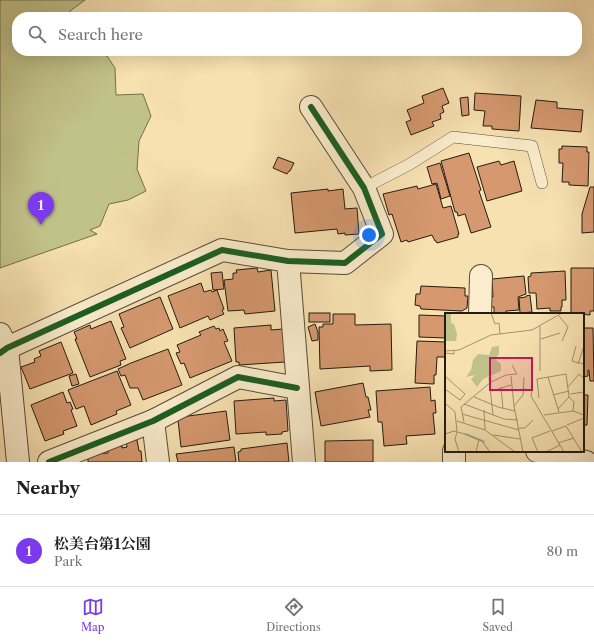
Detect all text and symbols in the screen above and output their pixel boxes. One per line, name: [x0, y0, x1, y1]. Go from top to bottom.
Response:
search box: [12, 12, 582, 56]
icon: search: [26, 23, 48, 45]
text: Search here: [58, 25, 143, 44]
pin: 1: [28, 192, 54, 225]
your location: [359, 225, 379, 245]
inset map: [445, 313, 584, 452]
text: Nearby: [16, 478, 80, 498]
text: 松美台第1公園: [54, 534, 151, 553]
text: 1: [26, 543, 32, 559]
text: 80 m: [546, 543, 578, 559]
text: Park: [54, 553, 82, 569]
tab: Map: [81, 596, 105, 634]
tab: Directions: [266, 596, 321, 634]
tab: Saved: [483, 596, 513, 634]

